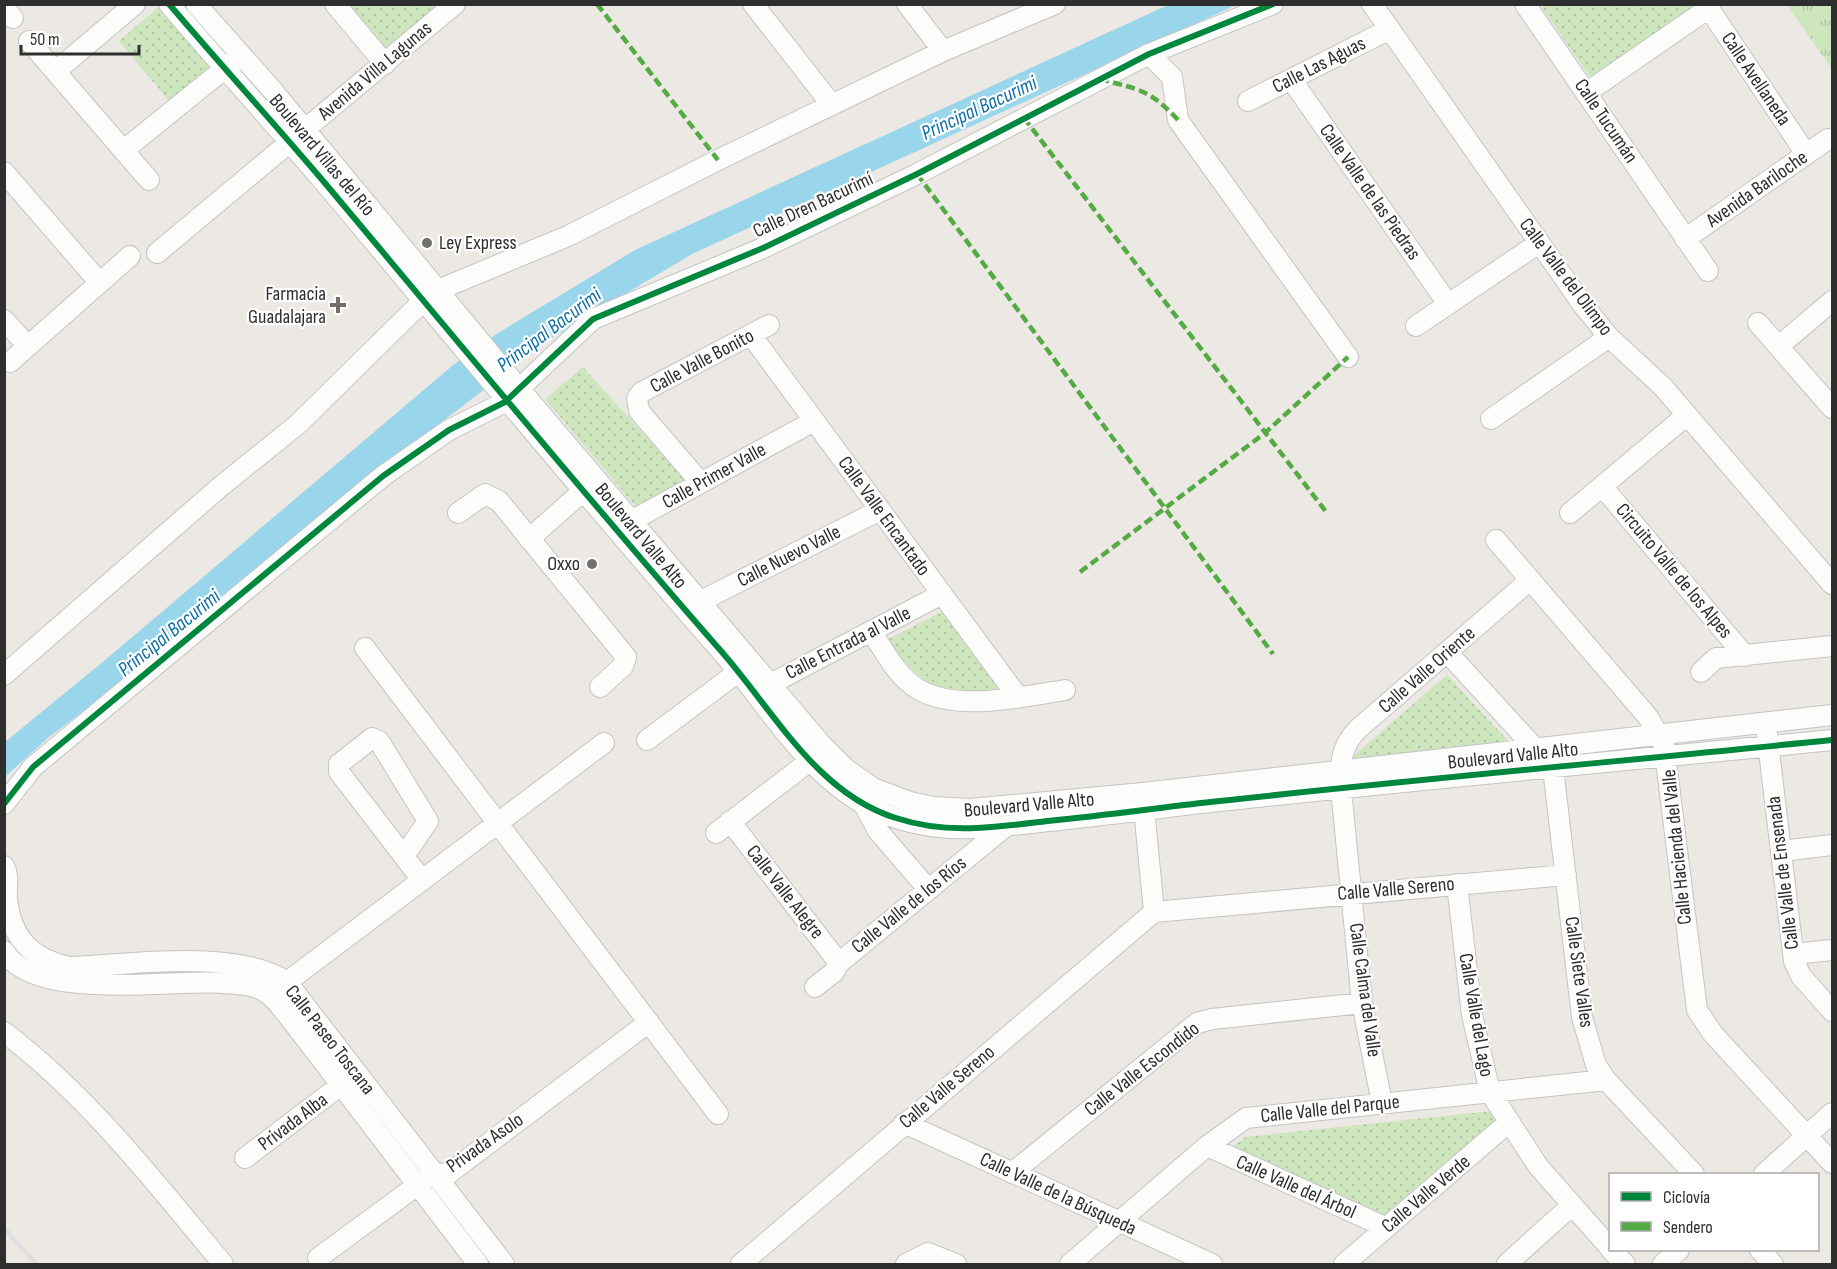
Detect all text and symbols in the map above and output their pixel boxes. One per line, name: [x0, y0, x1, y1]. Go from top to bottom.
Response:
street label: Avenida Villa Lagunas: [312, 16, 437, 126]
scale bar: [21, 18, 140, 56]
street label: Calle Avellaneda: [1716, 28, 1796, 130]
text: 50 m: [30, 29, 60, 50]
street label: Calle Las Aguas: [1268, 31, 1370, 99]
water label: Principal Bacurimi: [917, 70, 1042, 146]
street label: Calle Tucumán: [1569, 74, 1643, 168]
street label: Boulevard Villas del Río: [264, 89, 380, 221]
street label: Calle Valle de las Piedras: [1314, 119, 1426, 265]
street label: Avenida Bariloche: [1701, 145, 1812, 233]
street label: Calle Dren Bacurimí: [749, 167, 877, 243]
street label: Calle Valle del Olimpo: [1514, 214, 1618, 340]
place label: Ley Express: [439, 231, 517, 255]
marker: Ley Express: [420, 236, 434, 250]
place label: Farmacia Guadalajara: [248, 282, 326, 329]
water label: Principal Bacurimi: [492, 282, 607, 377]
marker: Farmacia Guadalajara: [331, 298, 345, 312]
street label: Calle Valle Bonito: [646, 324, 758, 398]
street label: Calle Primer Valle: [658, 438, 770, 514]
street label: Calle Valle Encantado: [833, 452, 935, 580]
street label: Boulevard Valle Alto: [590, 478, 692, 594]
street label: Circuito Valle de los Alpes: [1610, 499, 1738, 643]
street label: Calle Nuevo Valle: [733, 520, 845, 592]
place label: Oxxo: [547, 552, 580, 576]
marker: Oxxo: [585, 557, 599, 571]
water label: Principal Bacurimi: [113, 583, 226, 682]
street label: Calle Entrada al Valle: [781, 601, 915, 685]
street label: Calle Valle Oriente: [1374, 621, 1480, 719]
street label: Boulevard Valle Alto: [1447, 737, 1579, 775]
street label: Calle Hacienda del Valle: [1657, 768, 1697, 926]
street label: Boulevard Valle Alto: [963, 787, 1095, 823]
street label: Calle Valle de Ensenada: [1762, 795, 1804, 951]
street label: Calle Valle Alegre: [741, 840, 829, 944]
street label: Calle Valle de los Ríos: [847, 851, 971, 959]
street label: Calle Valle Sereno: [1336, 872, 1456, 906]
street label: Calle Siete Valles: [1559, 915, 1599, 1029]
street label: Calle Calma del Valle: [1344, 921, 1386, 1059]
street label: Calle Valle del Lago: [1453, 951, 1499, 1079]
street label: Calle Paseo Toscana: [280, 980, 380, 1100]
street label: Calle Valle Escondido: [1080, 1017, 1204, 1121]
street label: Calle Valle Sereno: [894, 1040, 1000, 1134]
street label: Privada Alba: [254, 1088, 332, 1156]
street label: Calle Valle del Parque: [1259, 1090, 1401, 1128]
street label: Privada Asolo: [442, 1108, 528, 1178]
street label: Calle Valle de la Búsqueda: [976, 1147, 1140, 1241]
street label: Calle Valle del Árbol: [1232, 1150, 1360, 1224]
street label: Calle Valle Verde: [1377, 1150, 1475, 1238]
legend: [1609, 1173, 1819, 1251]
text: Ciclovía: [1663, 1187, 1710, 1208]
text: Sendero: [1663, 1217, 1713, 1238]

